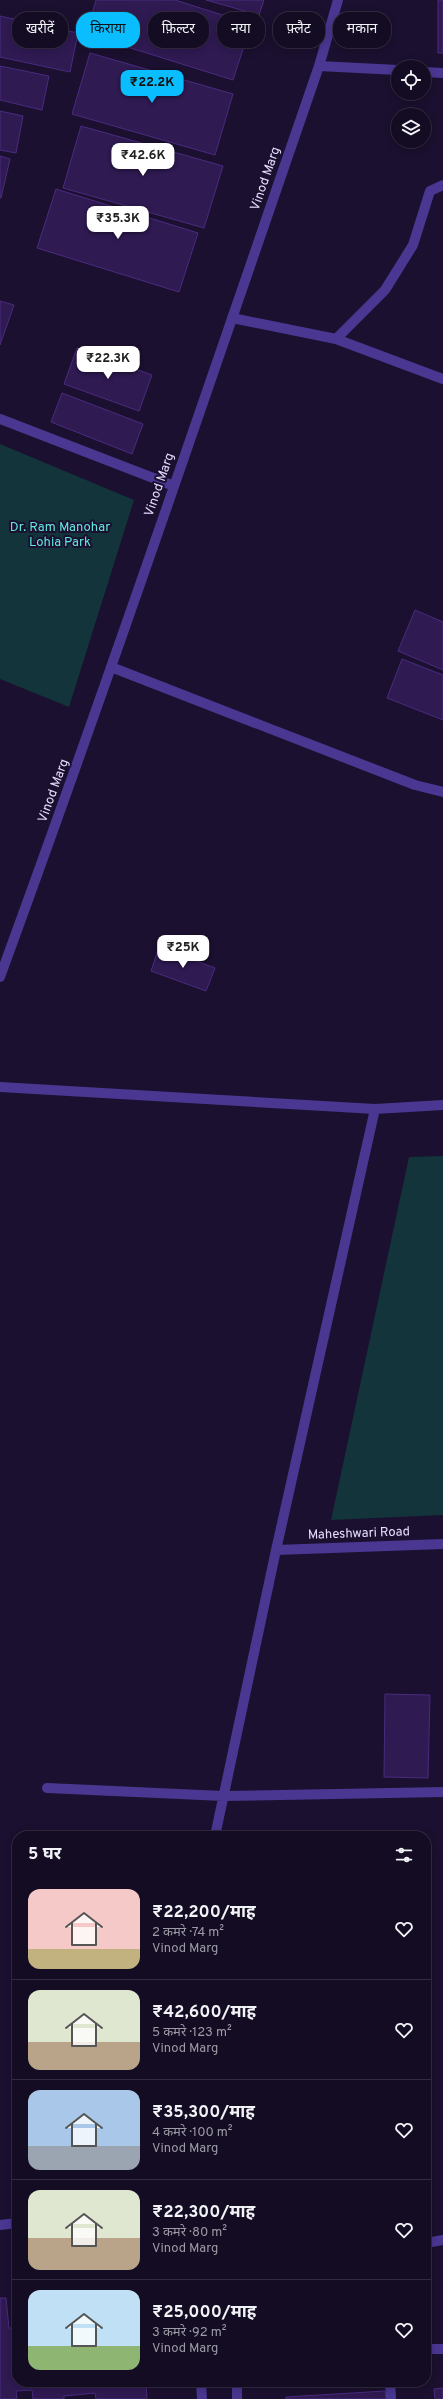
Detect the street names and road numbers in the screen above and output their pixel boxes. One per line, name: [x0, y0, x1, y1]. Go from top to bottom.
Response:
street label: Vinod Marg: [248, 145, 284, 213]
street label: Vinod Marg: [142, 451, 178, 519]
street label: Vinod Marg: [35, 757, 73, 825]
street label: Maheshwari Road: [308, 1524, 410, 1544]

